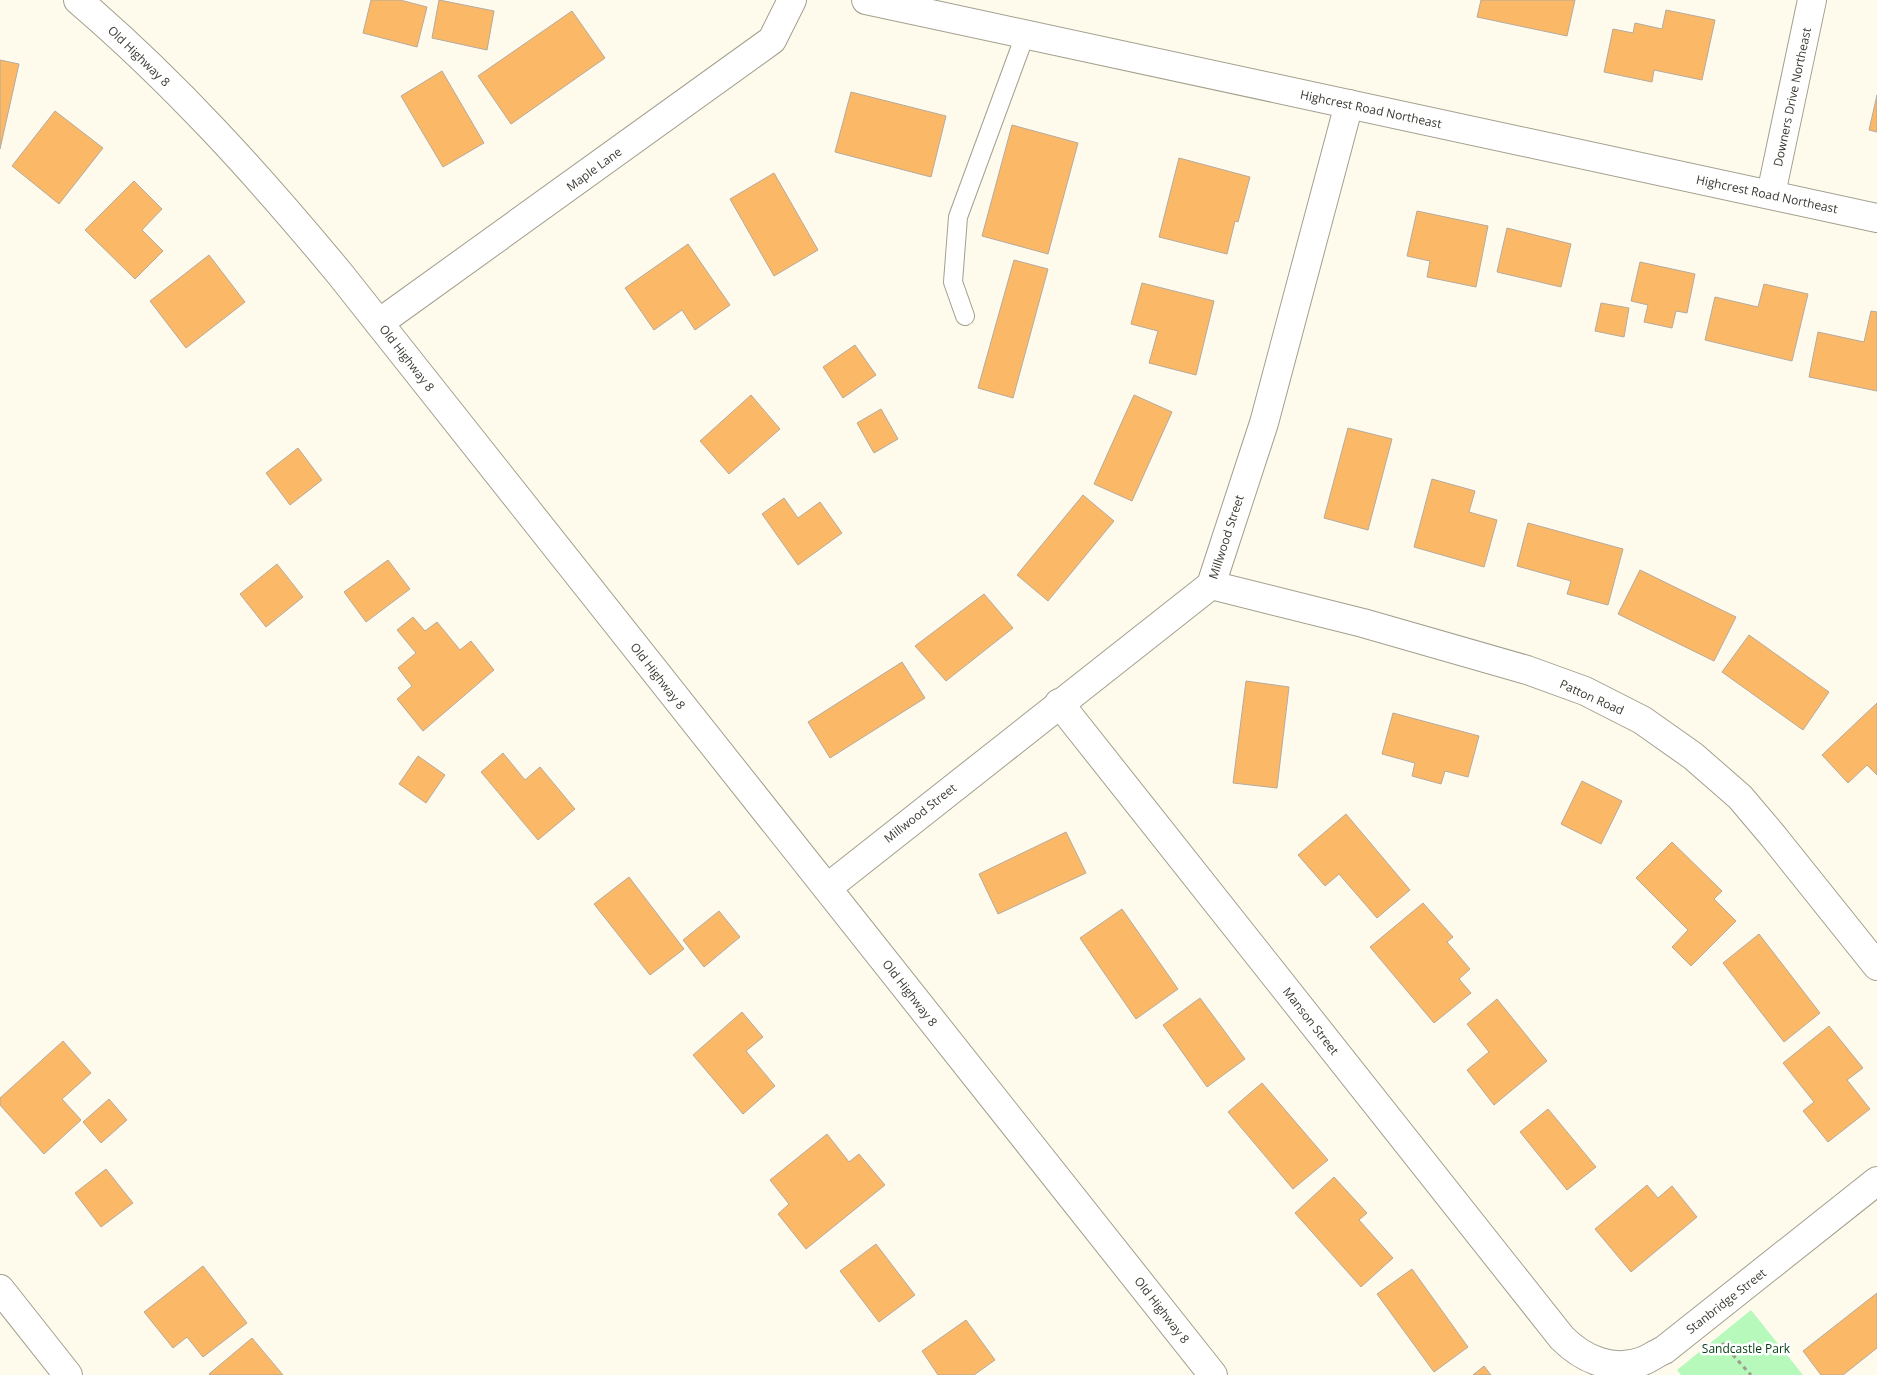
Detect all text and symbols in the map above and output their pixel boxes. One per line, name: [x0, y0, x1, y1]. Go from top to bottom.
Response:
street label: Old Highway 8: [104, 22, 174, 90]
street label: Downers Drive Northeast: [1769, 26, 1815, 168]
street label: Highcrest Road Northeast: [1299, 86, 1443, 132]
street label: Maple Lane: [563, 143, 625, 195]
street label: Highcrest Road Northeast: [1695, 171, 1839, 217]
street label: Old Highway 8: [376, 321, 439, 395]
street label: Millwood Street: [1204, 493, 1248, 581]
street label: Old Highway 8: [627, 639, 690, 713]
street label: Patton Road: [1557, 675, 1627, 719]
street label: Millwood Street: [880, 779, 960, 847]
street label: Old Highway 8: [879, 956, 942, 1030]
street label: Manson Street: [1279, 984, 1343, 1058]
street label: Stanbridge Street: [1682, 1264, 1770, 1338]
street label: Old Highway 8: [1131, 1273, 1194, 1347]
park label: Sandcastle Park: [1702, 1340, 1791, 1357]

